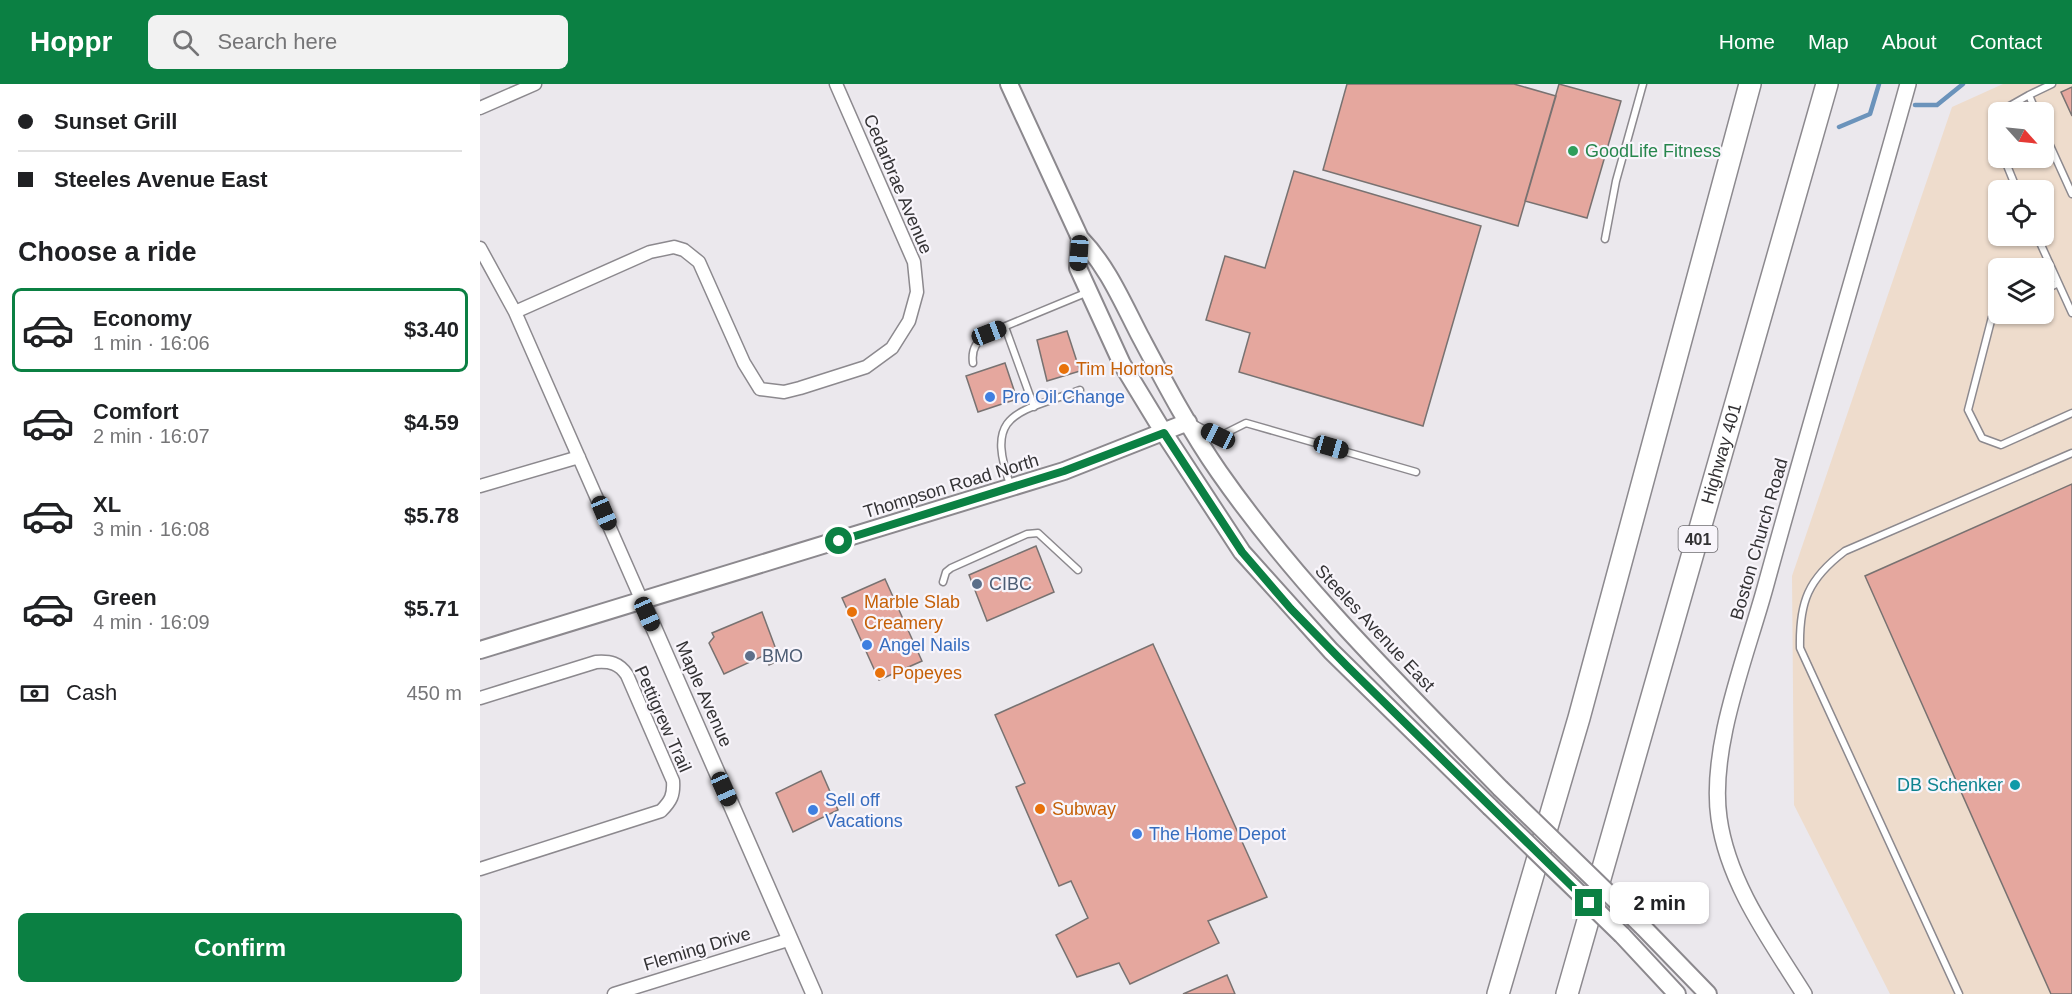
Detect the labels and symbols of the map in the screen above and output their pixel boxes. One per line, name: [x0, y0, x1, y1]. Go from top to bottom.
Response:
north arrow: [1988, 102, 2054, 168]
street label: Cedarbrae Avenue: [860, 111, 936, 257]
place label: GoodLife Fitness: [1585, 141, 1721, 161]
marker: GoodLife Fitness: [1566, 144, 1580, 158]
car: [1069, 234, 1089, 272]
car: [969, 318, 1009, 348]
place label: Tim Hortons: [1076, 359, 1173, 379]
marker: Tim Hortons: [1057, 362, 1071, 376]
place label: Pro Oil Change: [1002, 387, 1125, 407]
marker: Pro Oil Change: [983, 390, 997, 404]
street label: Highway 401: [1697, 401, 1745, 506]
car: [1198, 420, 1238, 452]
car: [1311, 433, 1351, 461]
street label: Thompson Road North: [861, 450, 1041, 522]
street label: Boston Church Road: [1726, 456, 1792, 622]
car: [589, 493, 619, 533]
road number: 401: [1678, 526, 1718, 552]
route start: [825, 527, 852, 554]
street label: Steeles Avenue East: [1311, 561, 1439, 695]
place label: CIBC: [989, 574, 1032, 594]
marker: CIBC: [970, 577, 984, 591]
place label: Marble Slab Creamery: [864, 592, 960, 633]
car: [631, 594, 663, 634]
marker: Marble Slab Creamery: [845, 605, 859, 619]
place label: Angel Nails: [879, 635, 970, 655]
street label: Maple Avenue: [672, 638, 736, 750]
marker: Angel Nails: [860, 638, 874, 652]
place label: BMO: [762, 646, 803, 666]
marker: BMO: [743, 649, 757, 663]
street label: Pettigrew Trail: [631, 663, 695, 775]
place label: Popeyes: [892, 663, 962, 683]
marker: Popeyes: [873, 666, 887, 680]
car: [708, 769, 740, 809]
place label: DB Schenker: [1897, 775, 2003, 795]
marker: DB Schenker: [2008, 778, 2022, 792]
place label: Sell off Vacations: [825, 790, 903, 831]
place label: Subway: [1052, 799, 1116, 819]
marker: Subway: [1033, 802, 1047, 816]
marker: Sell off Vacations: [806, 803, 820, 817]
place label: The Home Depot: [1149, 824, 1286, 844]
marker: The Home Depot: [1130, 827, 1144, 841]
callout: 2 min: [1610, 882, 1709, 924]
route end: [1575, 889, 1602, 916]
street label: Fleming Drive: [641, 923, 753, 975]

